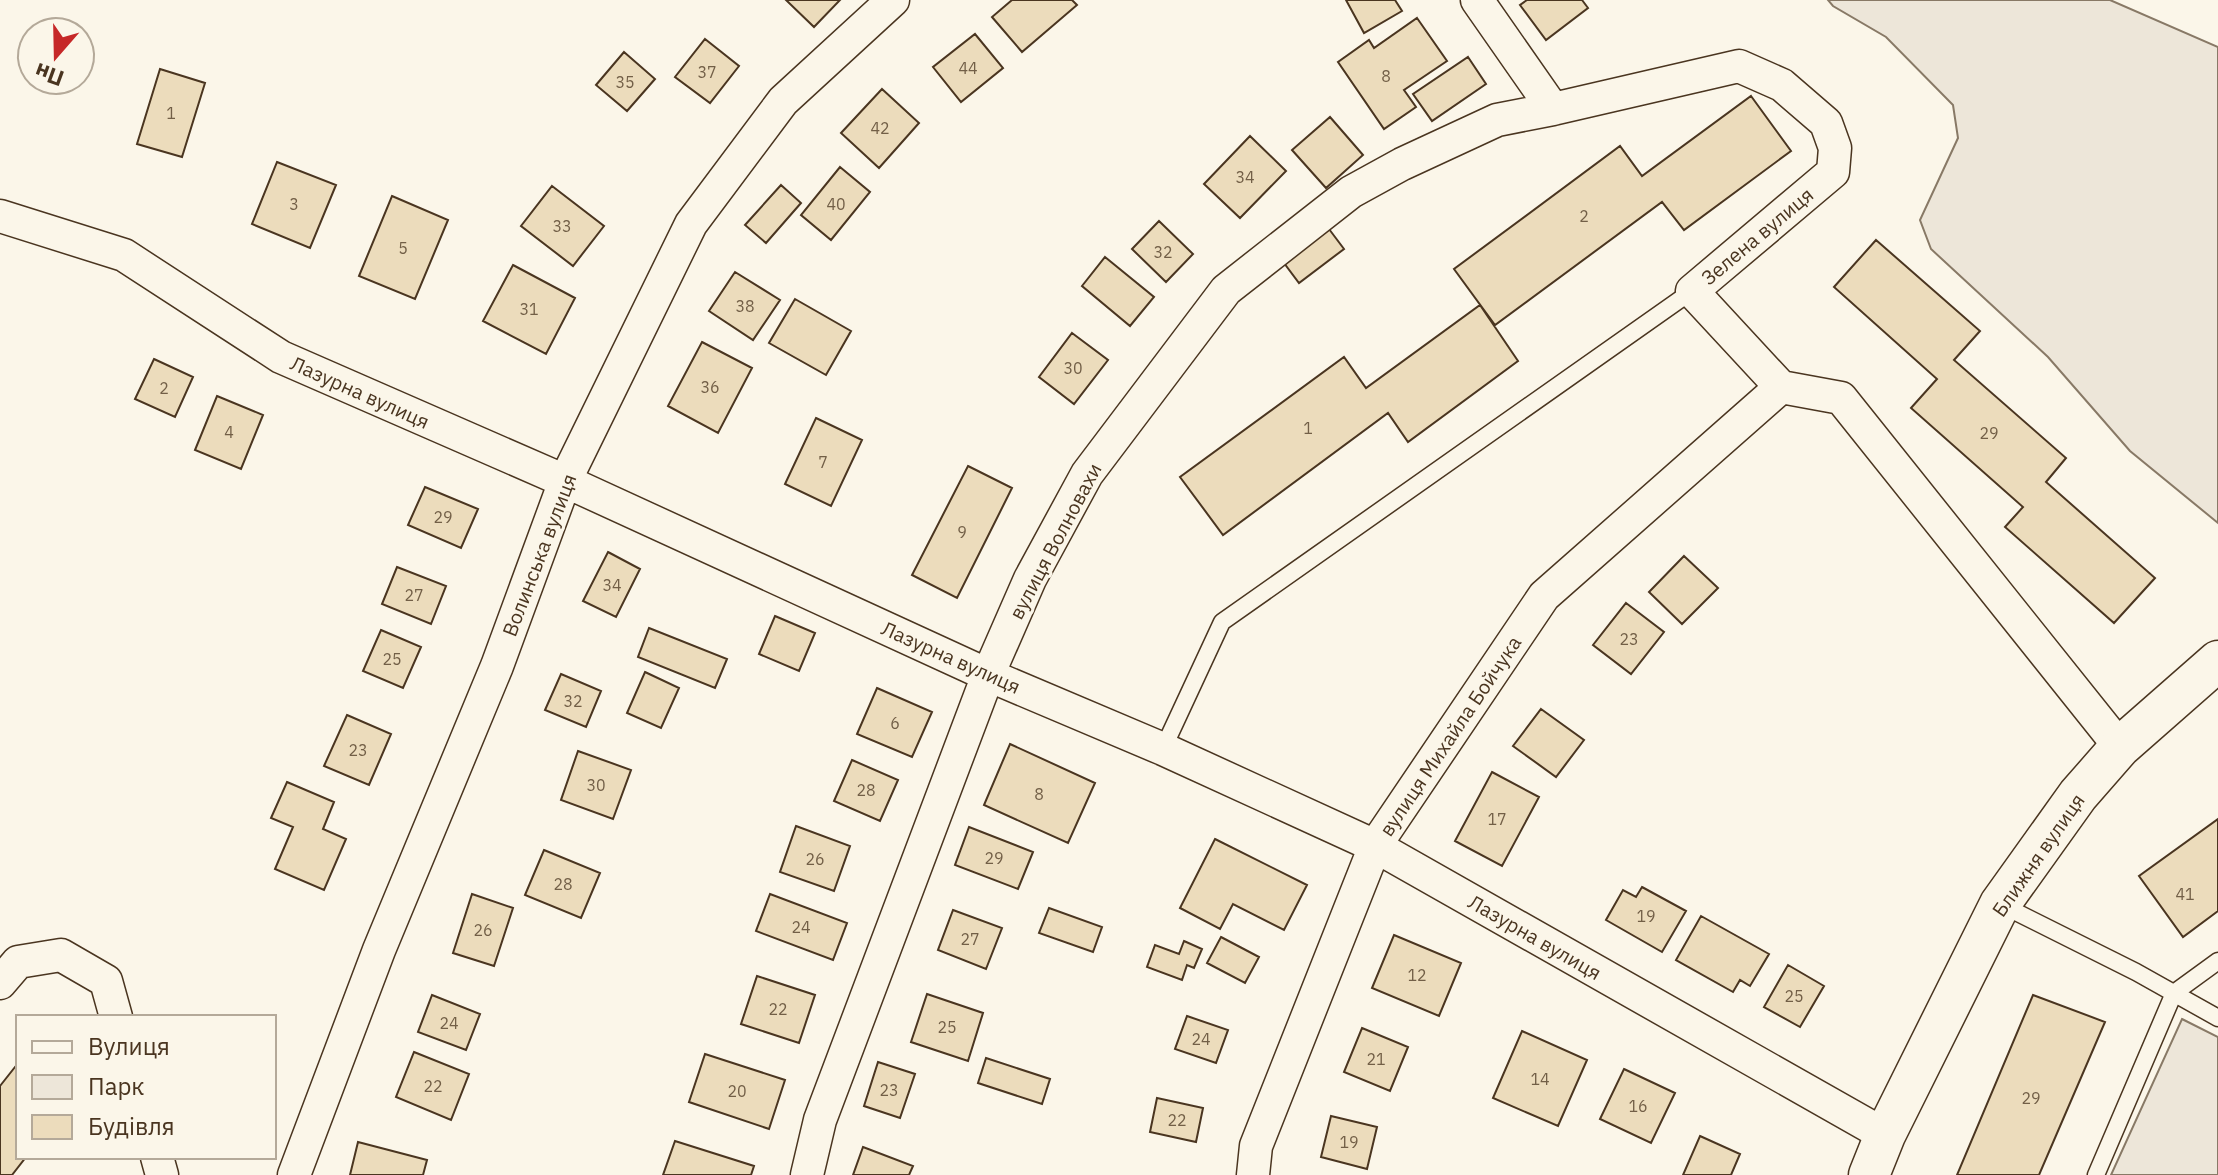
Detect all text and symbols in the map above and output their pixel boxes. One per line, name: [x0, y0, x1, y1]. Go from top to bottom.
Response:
north arrow: [16, 16, 96, 96]
text: Пн: [30, 57, 68, 94]
house number: 44: [958, 58, 978, 78]
house number: 37: [697, 62, 717, 82]
house number: 8: [1381, 66, 1391, 86]
house number: 35: [615, 72, 635, 92]
house number: 1: [166, 103, 176, 123]
house number: 42: [870, 118, 890, 138]
house number: 34: [1235, 167, 1255, 187]
street label: Зелена вулиця: [1695, 181, 1819, 291]
house number: 3: [289, 194, 299, 214]
house number: 40: [826, 194, 846, 214]
house number: 2: [1579, 206, 1589, 226]
house number: 33: [552, 216, 572, 236]
house number: 5: [398, 238, 408, 258]
house number: 32: [1153, 242, 1173, 262]
house number: 38: [735, 296, 755, 316]
house number: 31: [519, 299, 539, 319]
street label: Лазурна вулиця: [286, 349, 434, 435]
house number: 30: [1063, 358, 1083, 378]
house number: 36: [700, 377, 720, 397]
house number: 2: [159, 378, 169, 398]
house number: 1: [1303, 418, 1313, 438]
house number: 4: [224, 422, 234, 442]
house number: 29: [1979, 423, 1999, 443]
house number: 7: [818, 452, 828, 472]
street label: вулиця Волновахи: [1002, 458, 1108, 624]
street label: Волинська вулиця: [496, 470, 582, 640]
house number: 29: [433, 507, 453, 527]
house number: 9: [957, 522, 967, 542]
house number: 34: [602, 575, 622, 595]
house number: 27: [404, 585, 424, 605]
street label: Лазурна вулиця: [877, 614, 1025, 700]
house number: 23: [1619, 629, 1639, 649]
street label: вулиця Михайла Бойчука: [1373, 630, 1527, 841]
house number: 25: [382, 649, 402, 669]
house number: 32: [563, 691, 583, 711]
house number: 6: [890, 713, 900, 733]
house number: 23: [348, 740, 368, 760]
house number: 30: [586, 775, 606, 795]
house number: 28: [856, 780, 876, 800]
house number: 8: [1034, 784, 1044, 804]
street label: Ближня вулиця: [1985, 788, 2091, 922]
house number: 17: [1487, 809, 1507, 829]
house number: 29: [984, 848, 1004, 868]
house number: 26: [805, 849, 825, 869]
house number: 28: [553, 874, 573, 894]
house number: 41: [2175, 884, 2195, 904]
street label: Лазурна вулиця: [1464, 888, 1606, 986]
house number: 19: [1636, 906, 1656, 926]
house number: 24: [791, 917, 811, 937]
house number: 26: [473, 920, 493, 940]
house number: 27: [960, 929, 980, 949]
house number: 12: [1407, 965, 1427, 985]
house number: 25: [1784, 986, 1804, 1006]
house number: 22: [768, 999, 788, 1019]
house number: 24: [439, 1013, 459, 1033]
legend: [16, 1015, 276, 1159]
house number: 25: [937, 1017, 957, 1037]
house number: 24: [1191, 1029, 1211, 1049]
text: Вулиця: [88, 1030, 170, 1062]
house number: 21: [1366, 1049, 1386, 1069]
house number: 14: [1530, 1069, 1550, 1089]
text: Парк: [88, 1070, 145, 1102]
house number: 22: [423, 1076, 443, 1096]
house number: 23: [879, 1080, 899, 1100]
house number: 20: [727, 1081, 747, 1101]
house number: 29: [2021, 1088, 2041, 1108]
house number: 16: [1628, 1096, 1648, 1116]
text: Будівля: [88, 1110, 175, 1142]
house number: 22: [1167, 1110, 1187, 1130]
house number: 19: [1339, 1132, 1359, 1152]

